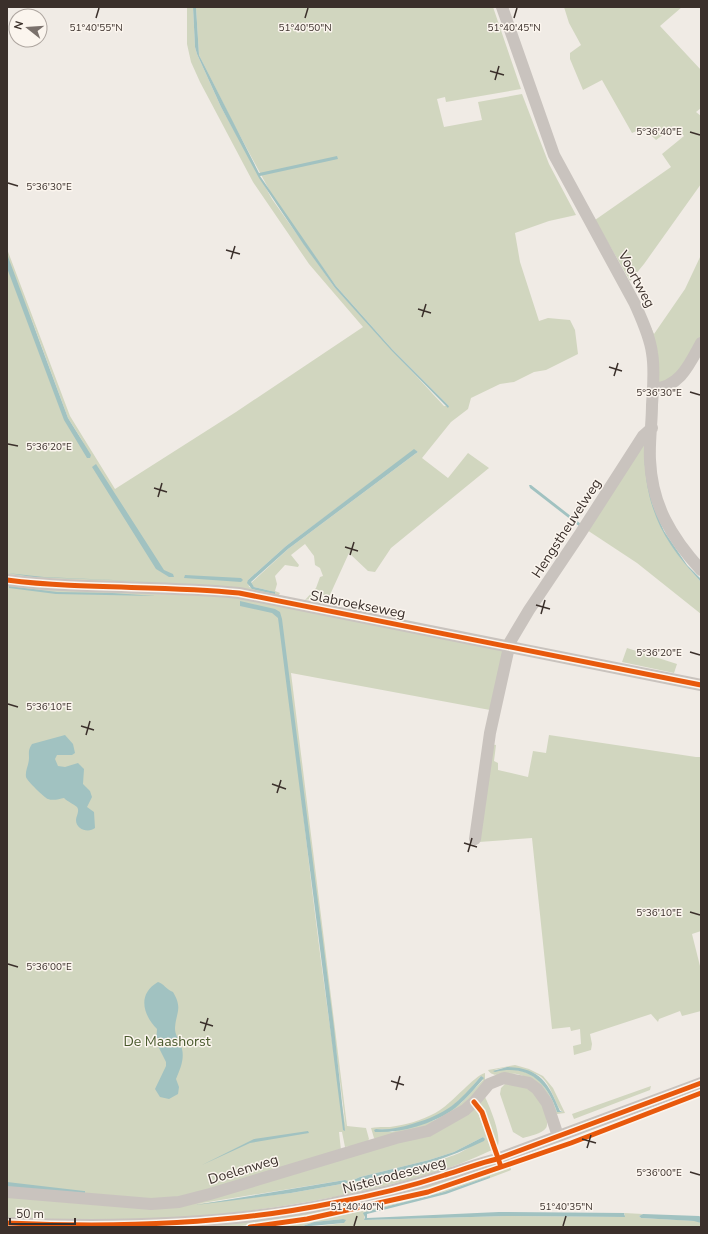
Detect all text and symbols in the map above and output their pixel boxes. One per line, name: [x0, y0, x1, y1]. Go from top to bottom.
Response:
north arrow: [8, 8, 48, 48]
text: N: [11, 19, 27, 31]
text: 51°40'55"N: [69, 21, 123, 35]
text: 51°40'50"N: [278, 21, 332, 35]
text: 51°40'45"N: [487, 21, 541, 35]
text: 5°36'40"E: [636, 125, 682, 139]
text: 5°36'30"E: [26, 180, 72, 194]
street label: Voortweg: [613, 246, 660, 311]
text: 5°36'30"E: [636, 386, 682, 400]
text: 5°36'20"E: [26, 440, 72, 454]
street label: Hengstheuvelweg: [527, 475, 606, 582]
street label: Slabroekseweg: [309, 586, 407, 623]
text: 5°36'20"E: [636, 646, 682, 660]
text: 5°36'10"E: [26, 700, 72, 714]
text: 5°36'10"E: [636, 906, 682, 920]
text: 5°36'00"E: [26, 960, 72, 974]
park label: De Maashorst: [123, 1032, 211, 1051]
street label: Doelenweg: [206, 1150, 281, 1189]
street label: Nistelrodeseweg: [340, 1153, 448, 1198]
text: 5°36'00"E: [636, 1166, 682, 1180]
scale bar: [10, 1200, 75, 1226]
text: 51°40'40"N: [330, 1200, 384, 1214]
text: 51°40'35"N: [539, 1200, 593, 1214]
text: 50 m: [16, 1206, 44, 1222]

